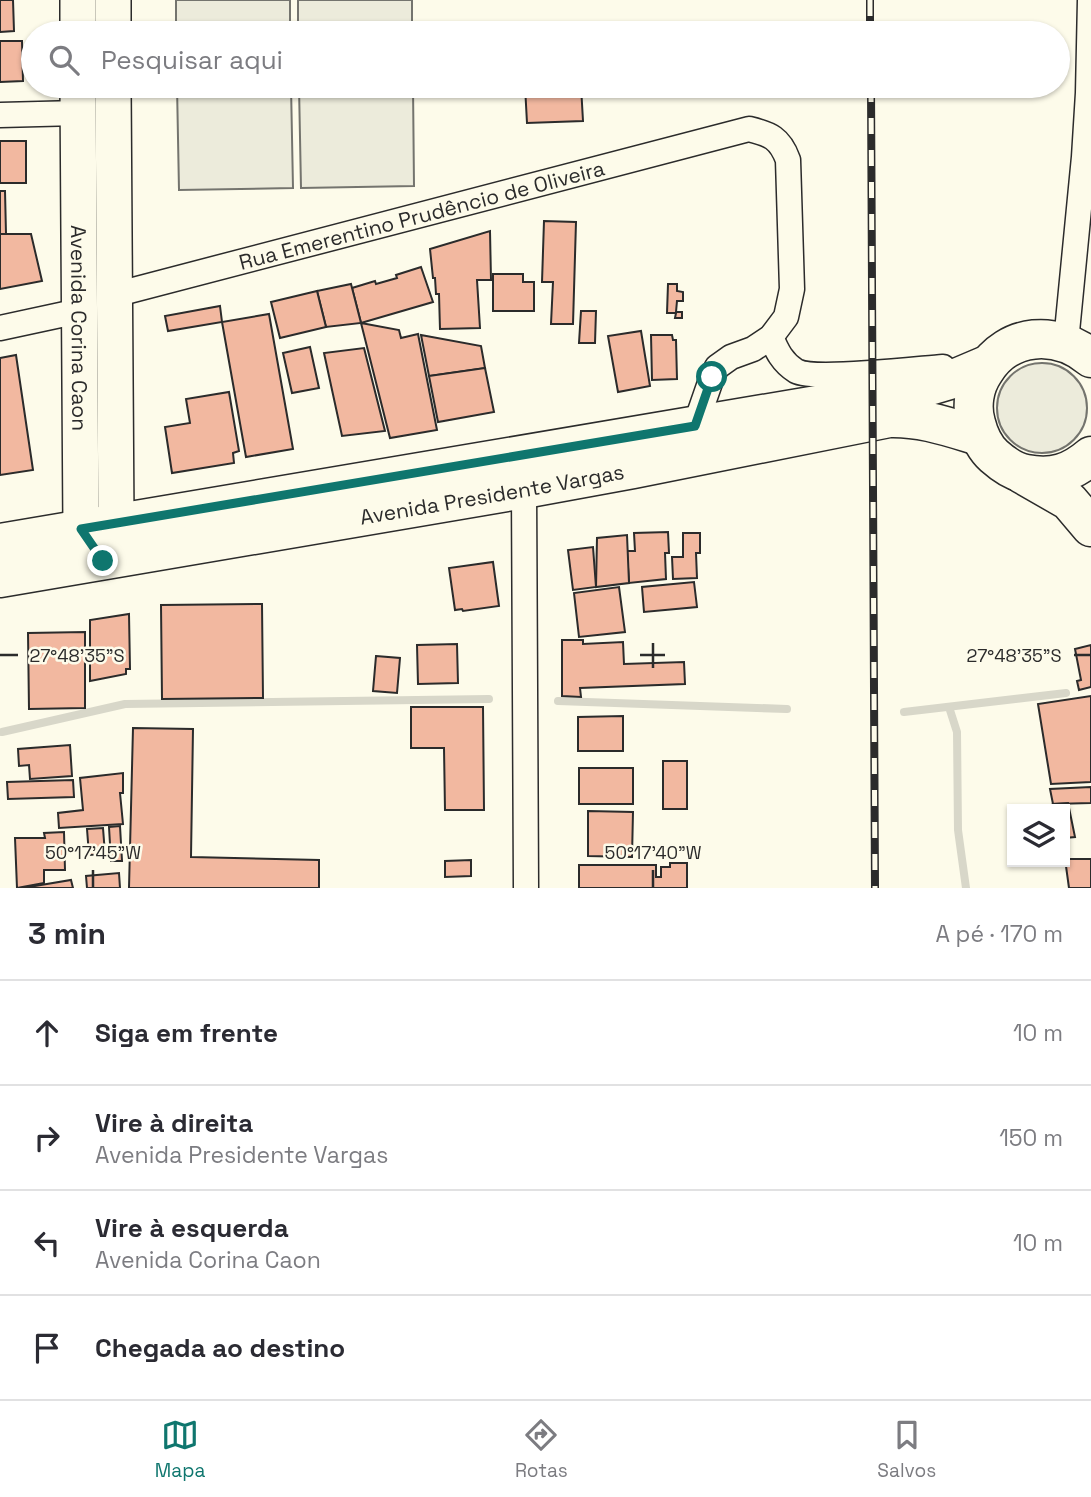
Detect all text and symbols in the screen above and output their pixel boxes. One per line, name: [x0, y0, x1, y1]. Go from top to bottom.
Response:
search box: [21, 21, 1070, 98]
icon: search: [45, 41, 83, 79]
text: Pesquisar aqui: [101, 43, 283, 77]
street label: Rua Emerentino Prudêncio de Oliveira: [236, 154, 607, 275]
street label: Avenida Corina Caon: [65, 225, 94, 431]
route start: [696, 361, 727, 392]
street label: Avenida Presidente Vargas: [358, 457, 626, 530]
route end: [87, 545, 118, 576]
text: 27°48'35"S: [29, 644, 125, 667]
text: 27°48'35"S: [966, 644, 1062, 667]
map controls: [1007, 804, 1070, 867]
button: layers: [1007, 804, 1070, 867]
text: 50°17'45"W: [45, 841, 141, 864]
text: 50°17'40"W: [605, 841, 702, 864]
text: 3 min: [28, 914, 106, 953]
text: A pé · 170 m: [936, 919, 1063, 949]
icon: ahead: [28, 1014, 66, 1052]
text: Siga em frente: [95, 1016, 278, 1050]
text: 10 m: [1013, 1018, 1063, 1048]
text: Vire à direita: [95, 1106, 253, 1140]
icon: right: [28, 1119, 66, 1157]
text: 150 m: [999, 1123, 1063, 1153]
text: Avenida Presidente Vargas: [95, 1140, 388, 1170]
text: Vire à esquerda: [95, 1211, 289, 1245]
icon: left: [28, 1224, 66, 1262]
text: 10 m: [1013, 1228, 1063, 1258]
text: Avenida Corina Caon: [95, 1245, 321, 1275]
icon: arrive: [28, 1329, 66, 1367]
text: Chegada ao destino: [95, 1331, 345, 1365]
tab: Mapa: [155, 1416, 205, 1483]
tab: Rotas: [515, 1416, 568, 1483]
tab: Salvos: [877, 1416, 936, 1483]

